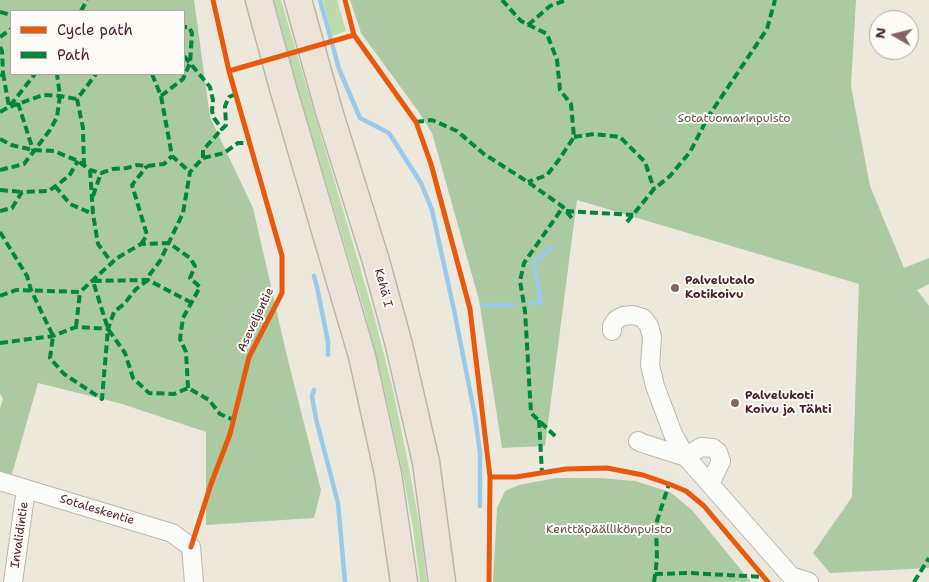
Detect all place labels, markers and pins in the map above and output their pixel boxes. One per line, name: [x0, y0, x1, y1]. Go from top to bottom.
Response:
place label: Palvelutalo Kotikoivu: [685, 274, 755, 302]
marker: Palvelutalo Kotikoivu: [669, 282, 681, 294]
place label: Palvelukoti Koivu ja Tähti: [745, 389, 832, 417]
marker: Palvelukoti Koivu ja Tähti: [729, 397, 741, 409]

